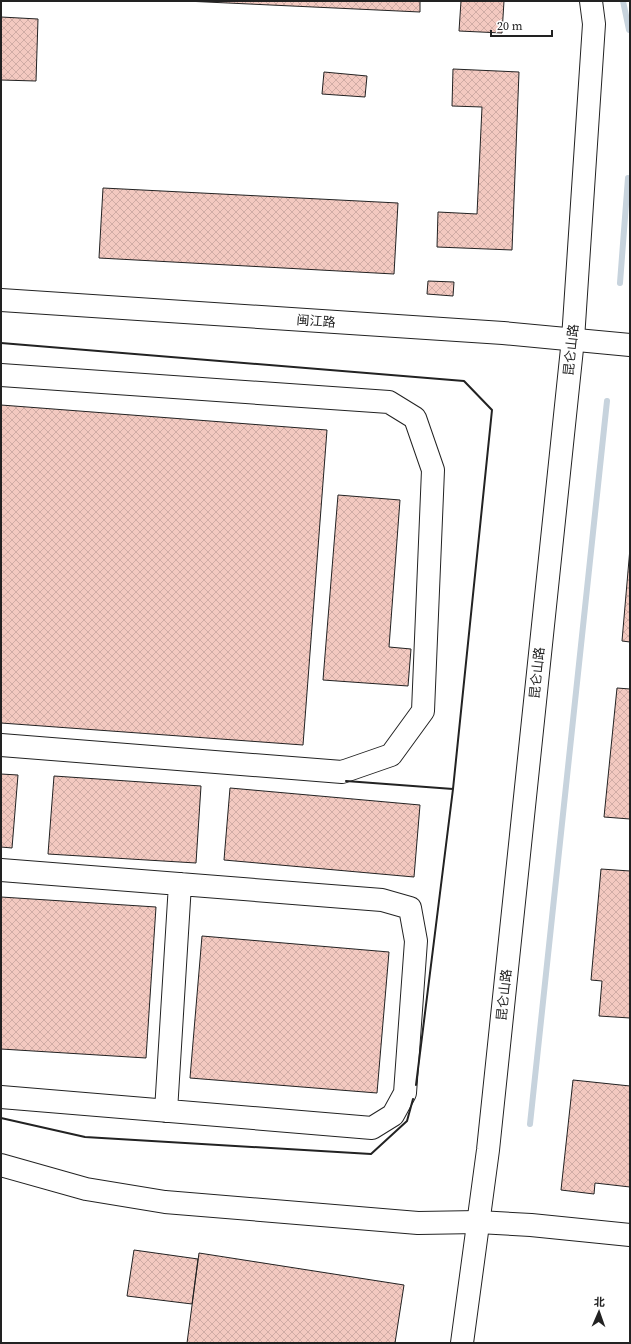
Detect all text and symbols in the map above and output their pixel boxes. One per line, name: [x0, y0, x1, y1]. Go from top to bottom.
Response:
scale bar: [491, 12, 552, 38]
text: 20 m: [497, 18, 523, 34]
street label: 闽江路: [296, 311, 336, 331]
street label: 昆仑山路: [560, 323, 582, 377]
street label: 昆仑山路: [526, 646, 548, 700]
street label: 昆仑山路: [493, 968, 515, 1022]
north arrow: [579, 1292, 619, 1332]
text: 北: [594, 1295, 605, 1310]

